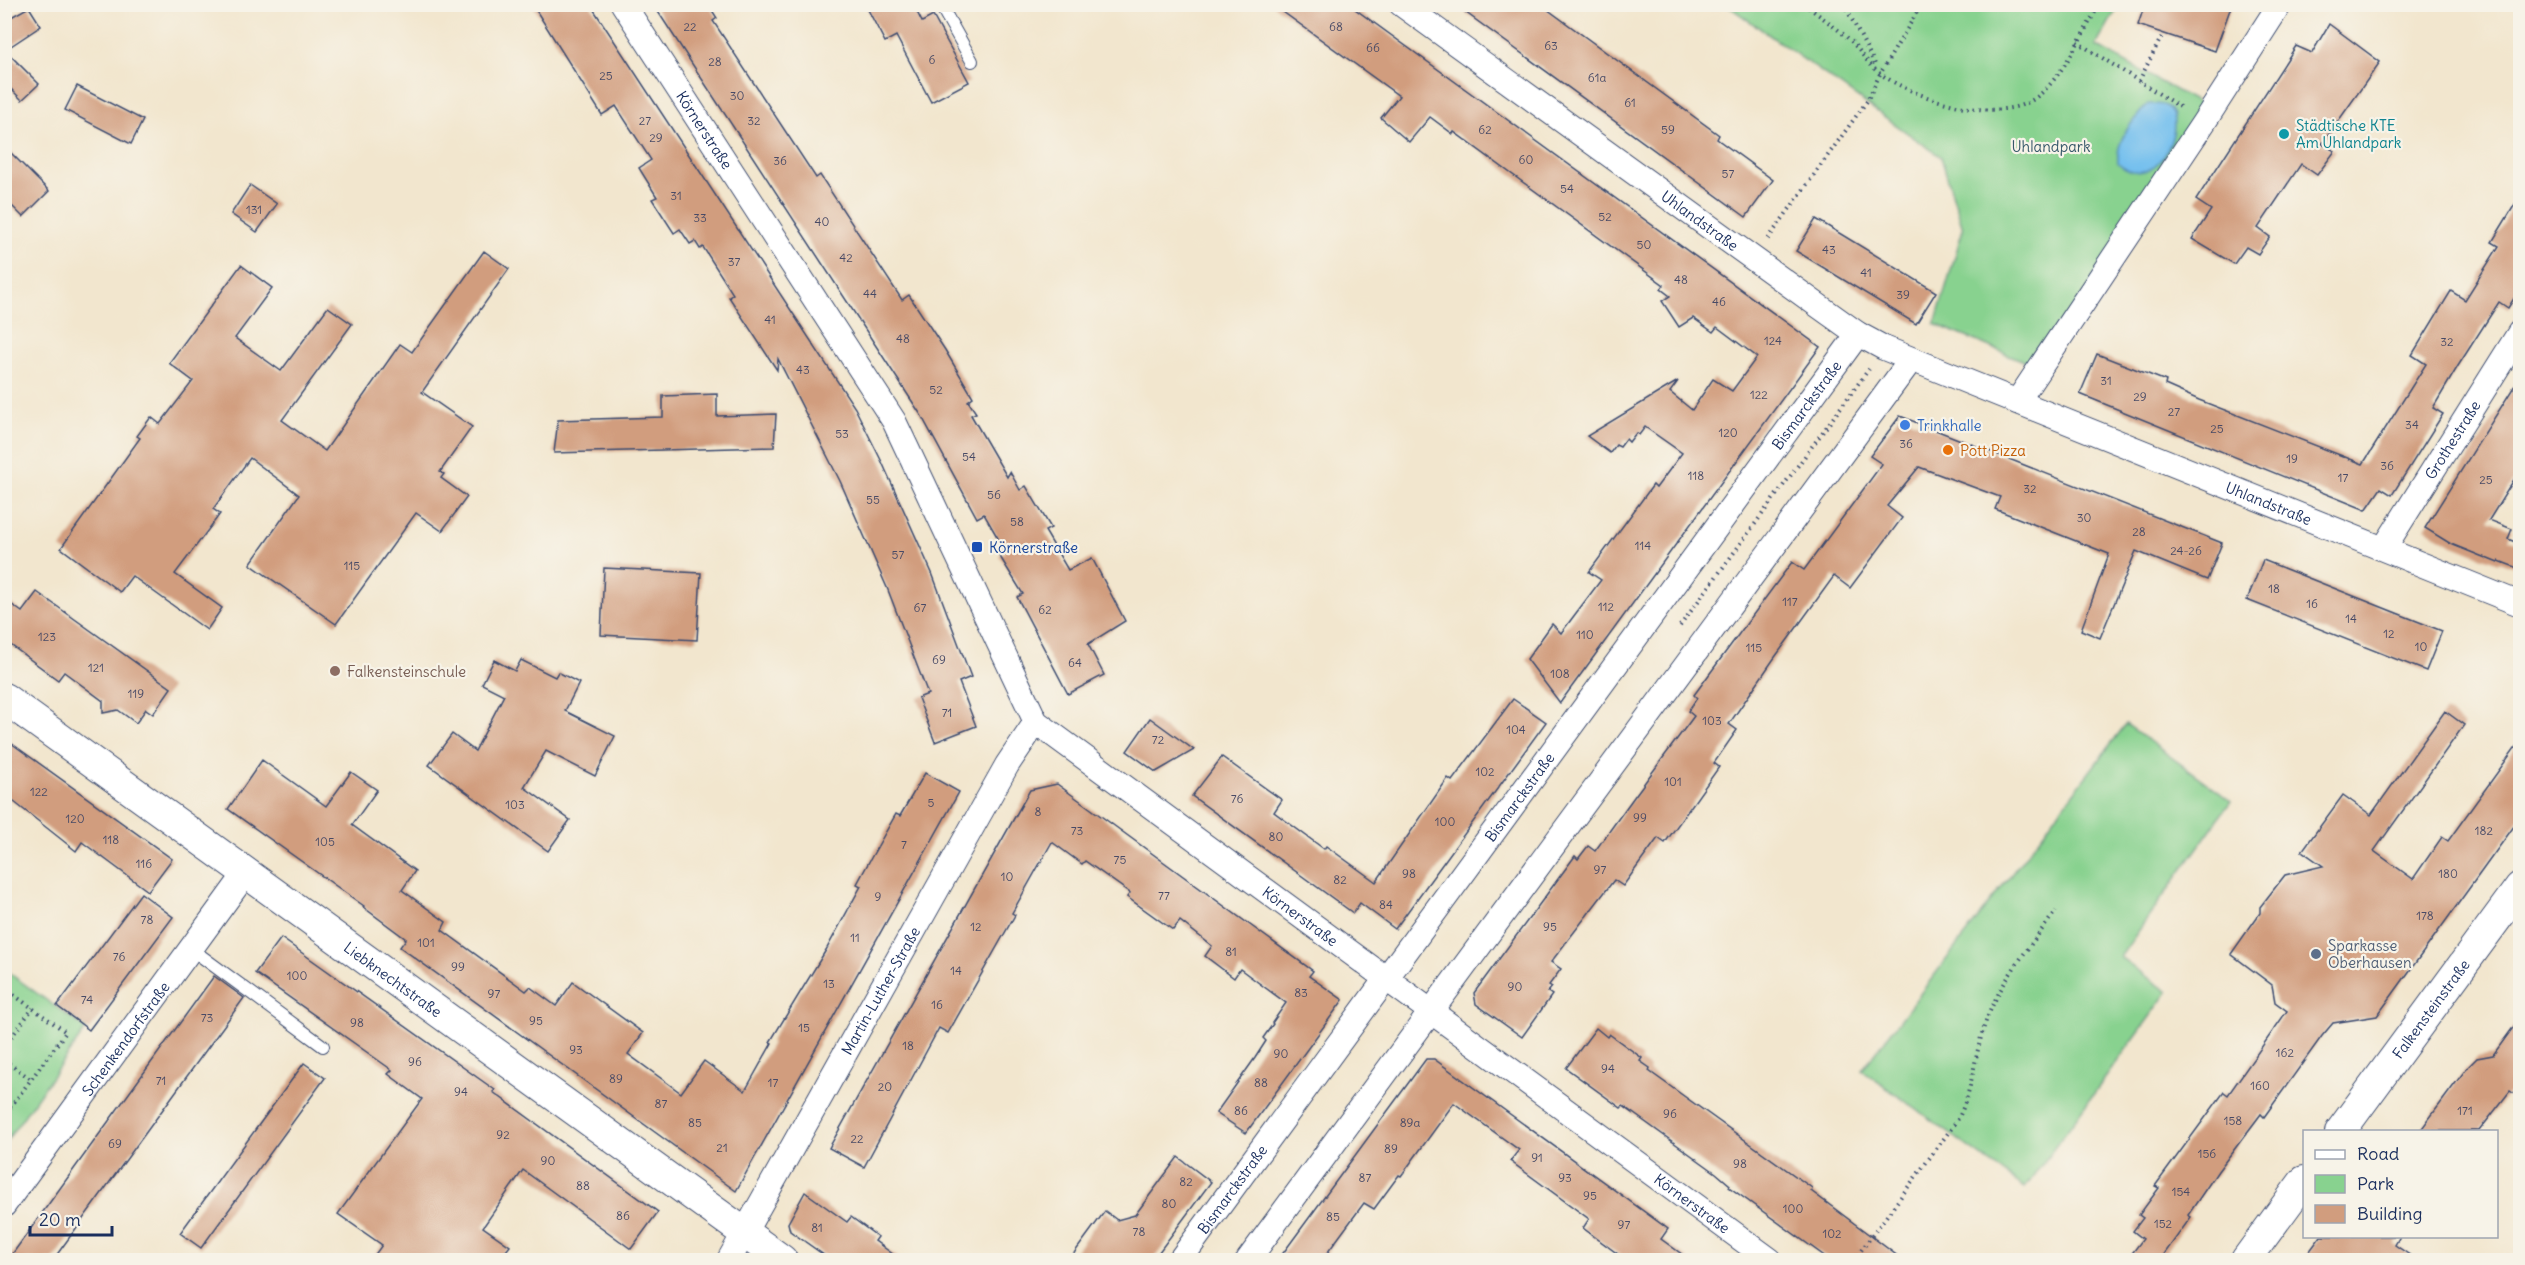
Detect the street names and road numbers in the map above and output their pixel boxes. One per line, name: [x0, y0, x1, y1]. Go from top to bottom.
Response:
street label: Körnerstraße: [672, 87, 737, 172]
street label: Uhlandstraße: [1658, 186, 1742, 255]
street label: Bismarckstraße: [1767, 356, 1845, 453]
street label: Grothestraße: [2420, 397, 2484, 483]
street label: Uhlandstraße: [2223, 477, 2315, 529]
street label: Bismarckstraße: [1480, 749, 1558, 845]
street label: Körnerstraße: [1259, 882, 1342, 950]
street label: Martin-Luther-Straße: [837, 923, 924, 1058]
street label: Liebknechtstraße: [340, 937, 446, 1021]
street label: Falkensteinstraße: [2388, 955, 2473, 1062]
street label: Schenkendorfstraße: [77, 978, 173, 1099]
street label: Bismarckstraße: [1193, 1141, 1271, 1237]
street label: Körnerstraße: [1651, 1169, 1734, 1237]

